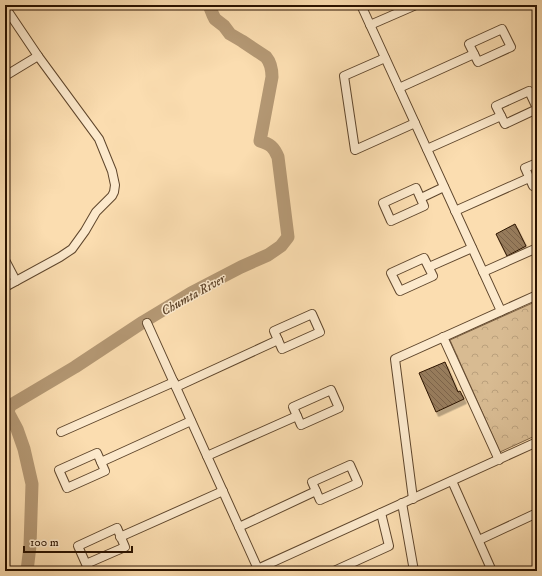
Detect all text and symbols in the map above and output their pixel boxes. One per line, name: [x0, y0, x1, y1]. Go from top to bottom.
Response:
water label: Chumta River: [158, 270, 229, 319]
scale bar: [24, 528, 132, 554]
text: 100 m: [30, 535, 59, 550]

